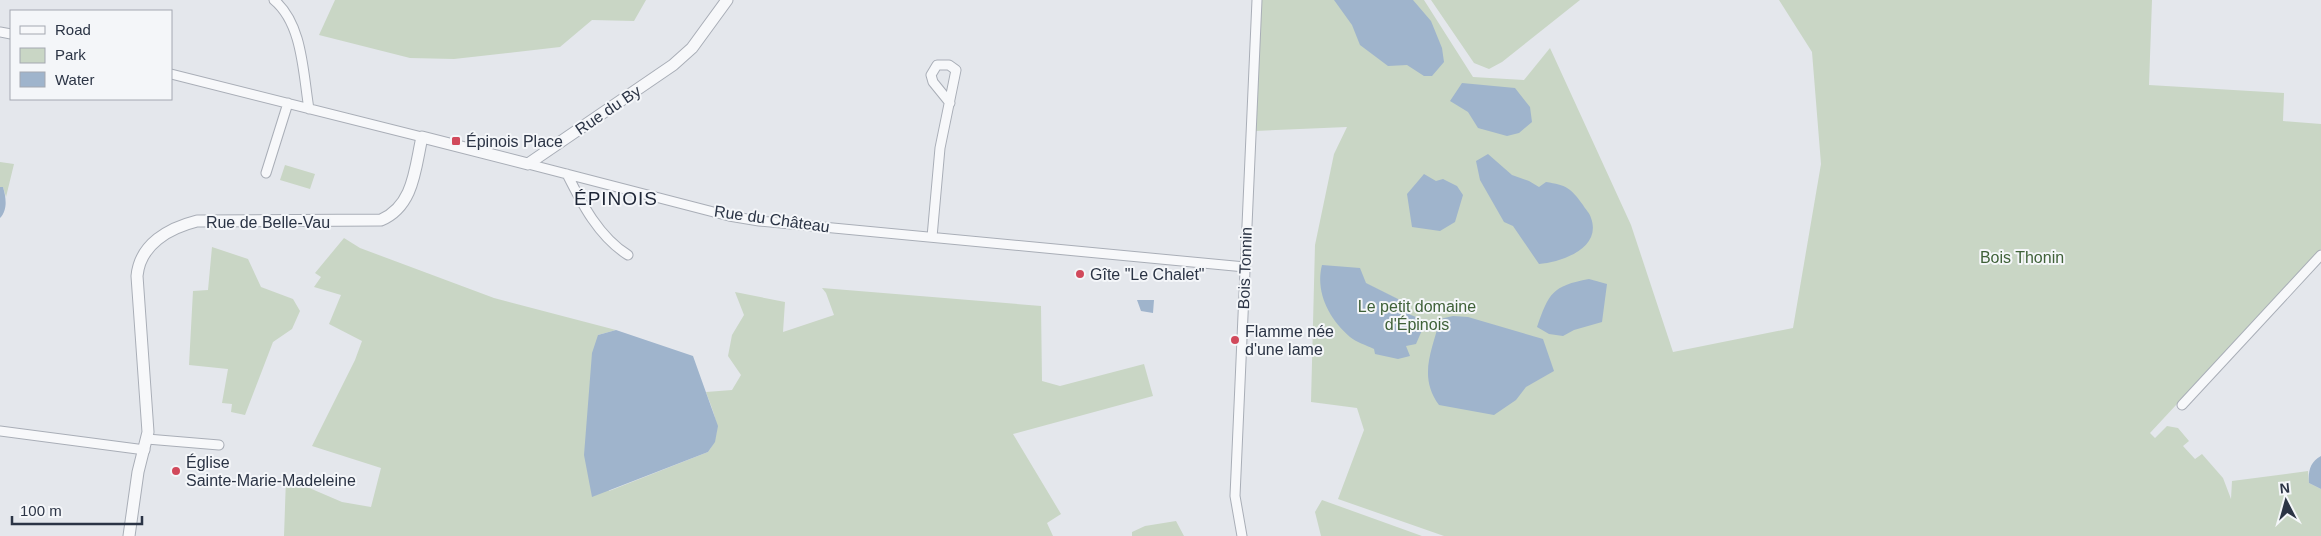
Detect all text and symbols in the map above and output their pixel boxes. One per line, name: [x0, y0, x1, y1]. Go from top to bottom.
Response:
legend: [10, 10, 172, 100]
text: Road: [55, 21, 91, 38]
text: Park: [55, 46, 86, 63]
text: Water: [55, 71, 94, 88]
street label: Rue du By: [572, 82, 644, 138]
place label: Épinois Place: [466, 132, 563, 150]
marker: Épinois Place: [450, 135, 462, 147]
district label: ÉPINOIS: [574, 188, 658, 209]
street label: Rue du Château: [713, 202, 831, 236]
street label: Rue de Belle-Vau: [206, 214, 330, 231]
street label: Bois Tonnin: [1235, 227, 1255, 309]
park label: Bois Thonin: [1980, 249, 2064, 266]
place label: Gîte "Le Chalet": [1090, 266, 1205, 283]
marker: Gîte "Le Chalet": [1074, 268, 1086, 280]
park label: Le petit domaine d'Épinois: [1358, 298, 1476, 333]
place label: Flamme née d'une lame: [1245, 323, 1334, 358]
marker: Flamme née d'une lame: [1229, 334, 1241, 346]
place label: Église Sainte-Marie-Madeleine: [186, 453, 356, 489]
marker: Église Sainte-Marie-Madeleine: [170, 465, 182, 477]
north arrow: [2261, 476, 2311, 526]
text: N: [2279, 480, 2291, 497]
scale bar: [12, 494, 142, 526]
text: 100 m: [20, 502, 62, 519]

